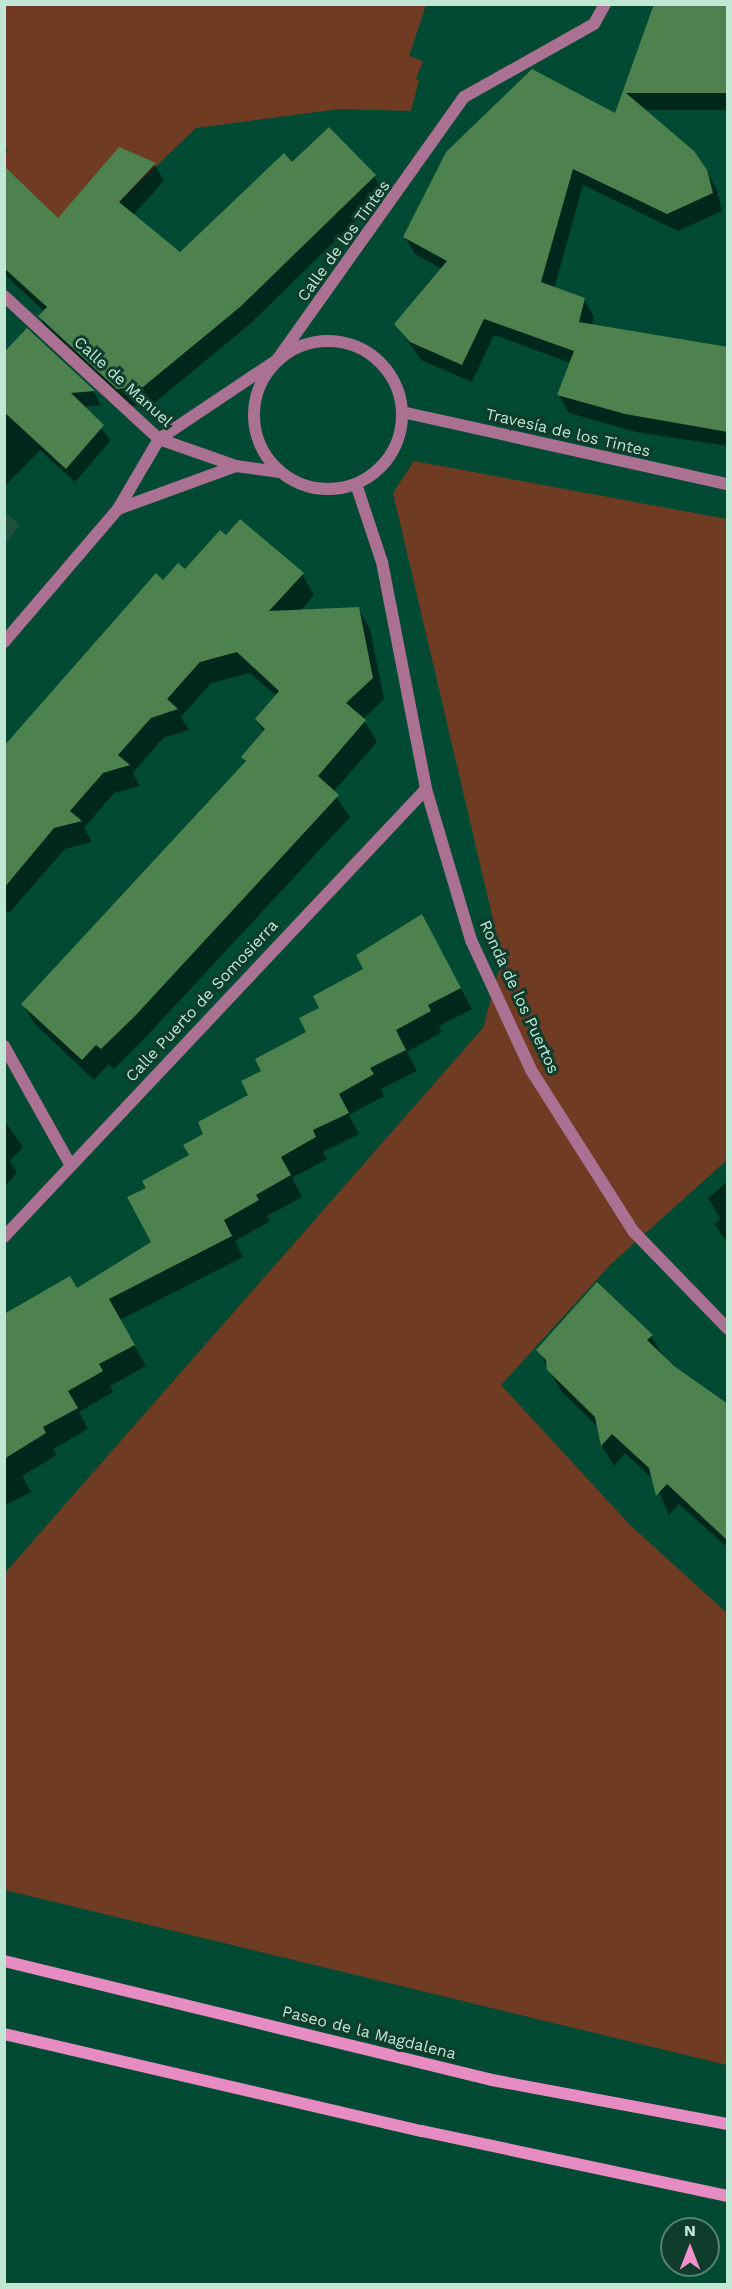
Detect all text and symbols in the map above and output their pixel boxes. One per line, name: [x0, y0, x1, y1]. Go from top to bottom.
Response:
street label: Calle de los Tintes: [293, 177, 395, 305]
street label: Calle de Manuel: [70, 333, 176, 431]
street label: Travesía de los Tintes: [483, 405, 653, 461]
street label: Calle Puerto de Somosierra: [122, 916, 282, 1086]
street label: Ronda de los Puertos: [475, 917, 563, 1077]
street label: Paseo de la Magdalena: [280, 2002, 458, 2064]
north arrow: [660, 2217, 720, 2277]
text: N: [684, 2221, 696, 2240]

